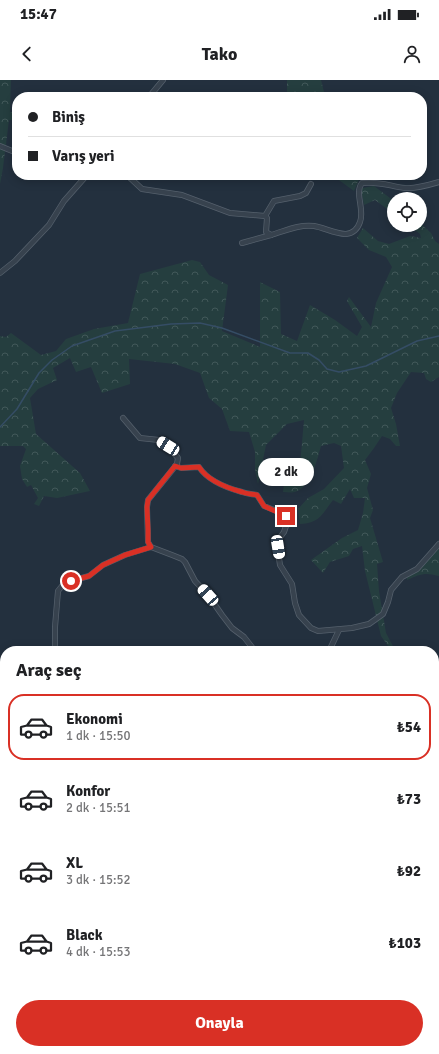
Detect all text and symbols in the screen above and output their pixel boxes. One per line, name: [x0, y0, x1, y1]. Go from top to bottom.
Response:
text: 15:47: [20, 5, 57, 23]
icon: back: [16, 43, 38, 65]
text: Tako: [202, 43, 237, 65]
icon: person: [401, 43, 423, 65]
text: Biniş: [52, 108, 85, 126]
text: Varış yeri: [52, 147, 114, 165]
map controls: [387, 192, 427, 232]
button: locate: [387, 192, 427, 232]
car: [155, 435, 181, 457]
callout: 2 dk: [258, 458, 314, 486]
text: 2 dk: [274, 464, 298, 480]
route end: [277, 507, 295, 525]
car: [270, 534, 286, 560]
route start: [62, 572, 80, 590]
car: [196, 582, 220, 608]
text: Araç seç: [16, 659, 82, 681]
icon: car: [18, 709, 54, 745]
text: Ekonomi: [66, 710, 123, 728]
text: ₺54: [397, 718, 421, 736]
text: 1 dk · 15:50: [66, 728, 131, 744]
icon: car: [18, 781, 54, 817]
text: Konfor: [66, 782, 110, 800]
text: ₺73: [397, 790, 421, 808]
text: 2 dk · 15:51: [66, 800, 131, 816]
icon: car: [18, 853, 54, 889]
text: XL: [66, 854, 83, 872]
text: ₺92: [397, 862, 421, 880]
text: 3 dk · 15:52: [66, 872, 131, 888]
icon: car: [18, 925, 54, 961]
text: Black: [66, 926, 103, 944]
text: ₺103: [389, 934, 421, 952]
text: 4 dk · 15:53: [66, 944, 131, 960]
button: Onayla: [16, 1000, 423, 1046]

